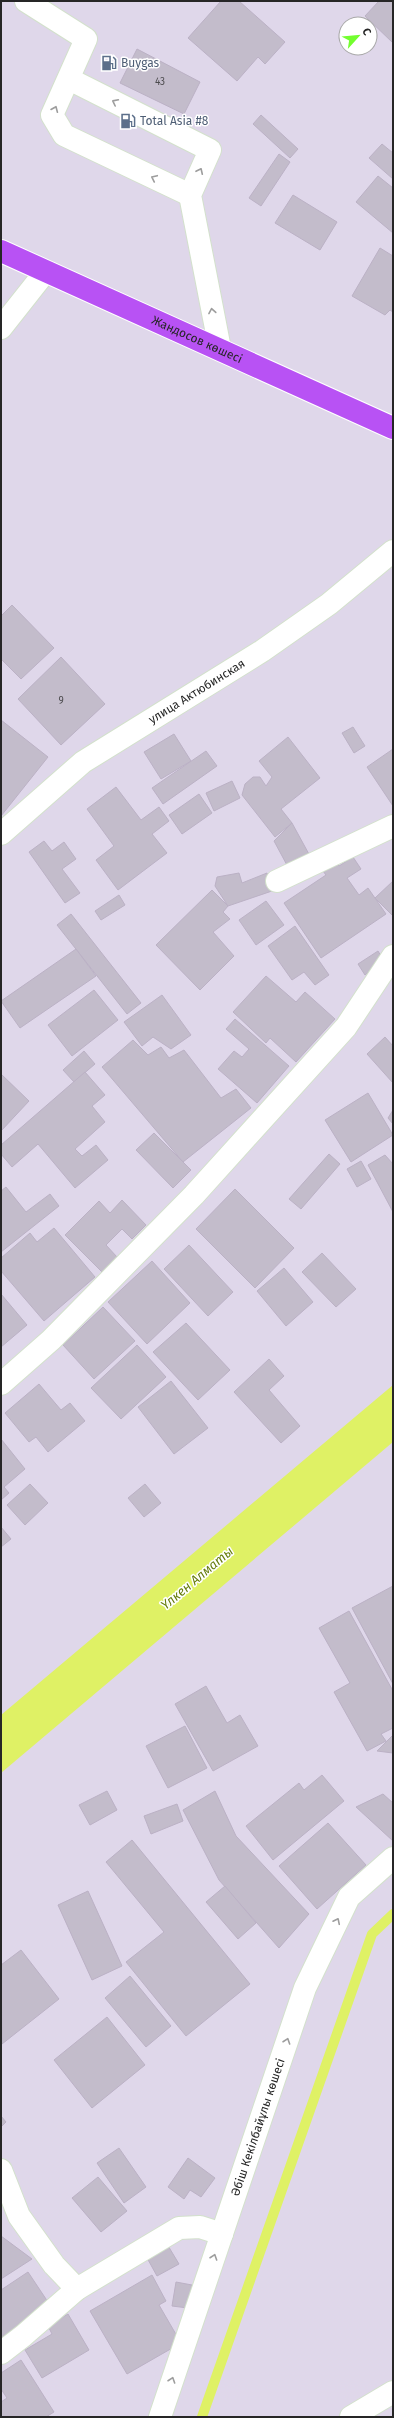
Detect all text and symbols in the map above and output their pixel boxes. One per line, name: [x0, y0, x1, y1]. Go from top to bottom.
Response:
north arrow: [338, 16, 378, 56]
text: С: [359, 26, 374, 38]
fuel station icon: Buygas: [100, 54, 118, 72]
place label: Buygas: [121, 56, 160, 70]
house number: 43: [155, 76, 165, 88]
one-way arrow: [112, 100, 120, 107]
one-way arrow: [51, 106, 59, 113]
fuel station icon: Total Asia #8: [119, 112, 137, 130]
place label: Total Asia #8: [140, 114, 209, 128]
one-way arrow: [196, 168, 204, 175]
one-way arrow: [151, 175, 159, 183]
one-way arrow: [209, 308, 217, 314]
street label: Жандосов көшесі: [149, 313, 244, 366]
street label: улица Актюбинская: [146, 656, 248, 727]
house number: 9: [58, 695, 64, 707]
water label: Үлкен Алматы: [158, 1543, 236, 1613]
one-way arrow: [332, 1918, 340, 1926]
one-way arrow: [282, 2037, 290, 2044]
street label: Әбіш Кекілбайұлы көшесі: [228, 2056, 288, 2198]
one-way arrow: [209, 2254, 218, 2261]
one-way arrow: [167, 2377, 176, 2384]

